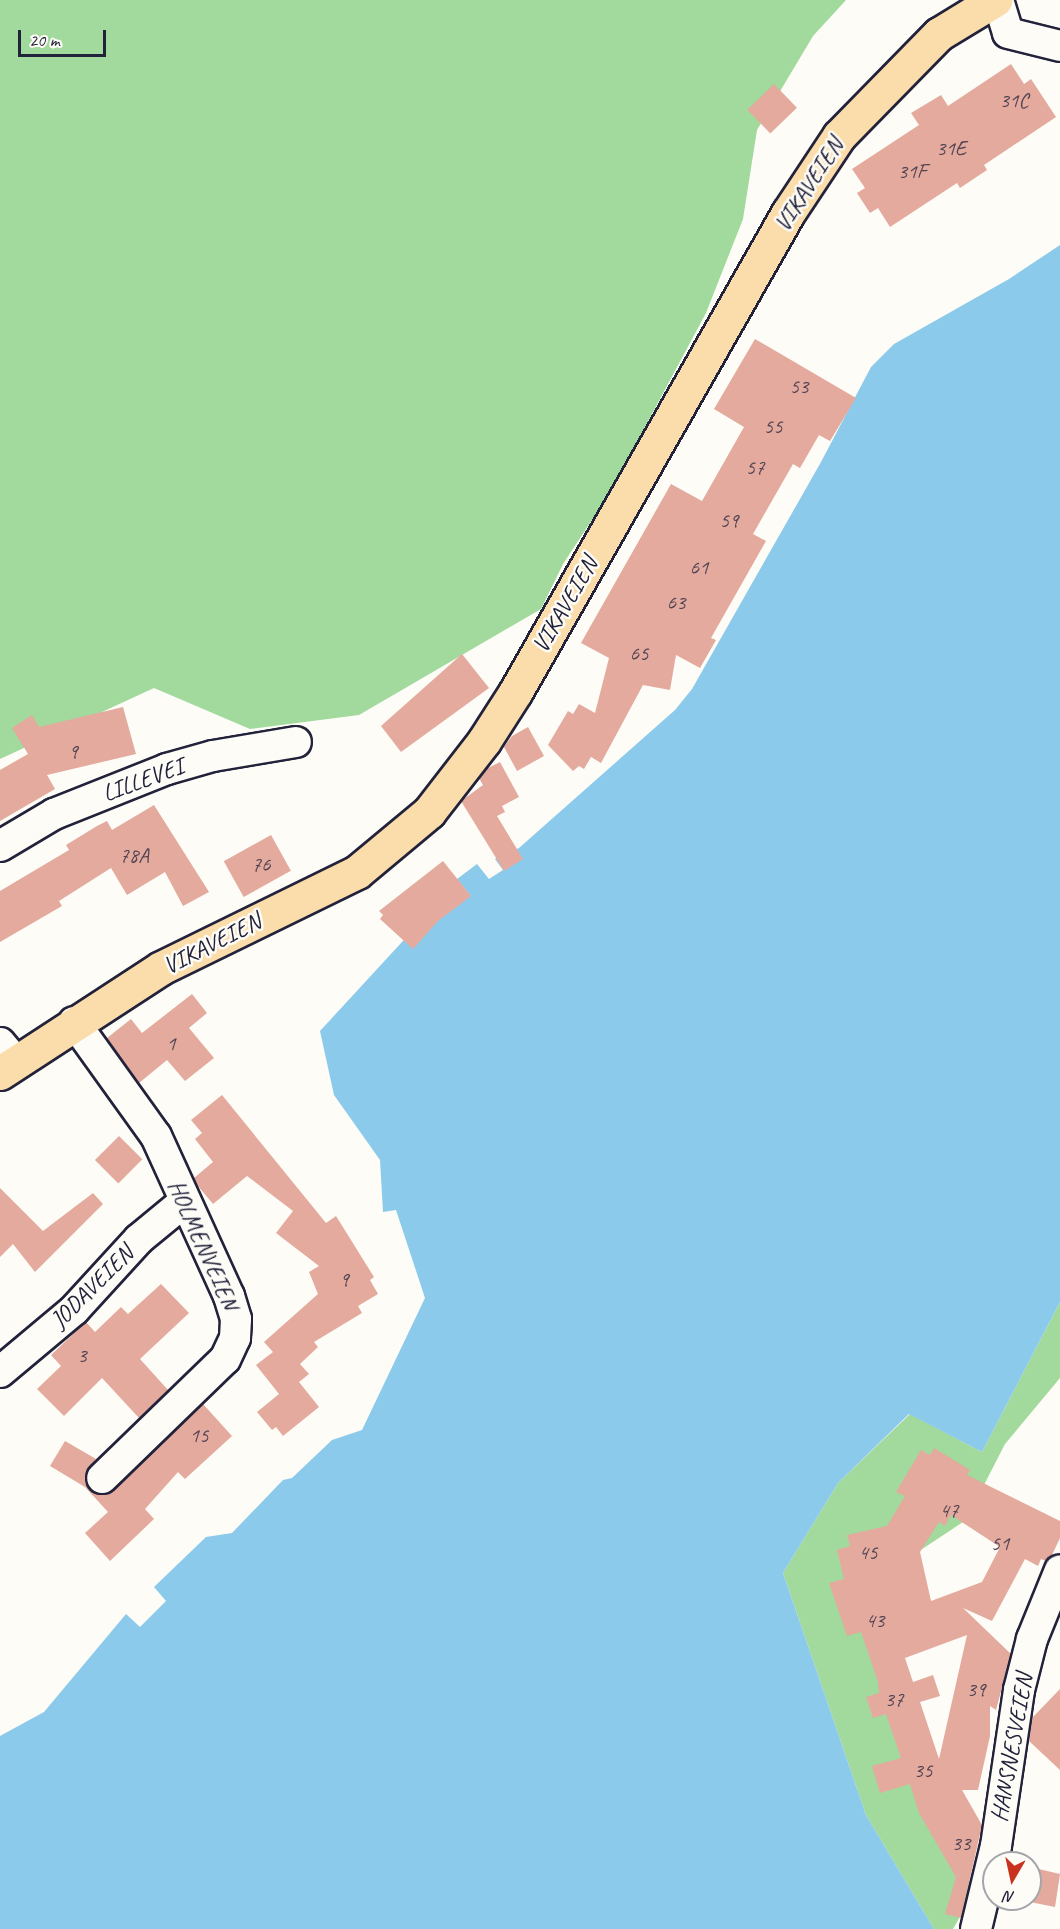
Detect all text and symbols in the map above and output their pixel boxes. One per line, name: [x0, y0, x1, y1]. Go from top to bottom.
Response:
scale bar: [21, 18, 110, 56]
text: 20 m: [29, 29, 60, 51]
house number: 31C: [1000, 87, 1028, 113]
street label: VIKAVEIEN: [768, 133, 850, 237]
house number: 31E: [936, 135, 966, 161]
house number: 31F: [898, 158, 926, 184]
house number: 53: [790, 373, 808, 399]
house number: 55: [764, 413, 782, 439]
house number: 57: [746, 454, 764, 480]
house number: 59: [720, 507, 738, 533]
street label: VIKAVEIEN: [526, 552, 604, 658]
house number: 61: [690, 554, 708, 580]
house number: 63: [667, 589, 685, 615]
house number: 65: [630, 640, 648, 666]
house number: 9: [68, 738, 78, 764]
street label: LILLEVEI: [99, 752, 187, 808]
house number: 78A: [119, 842, 149, 868]
house number: 76: [252, 851, 270, 877]
street label: VIKAVEIEN: [159, 907, 265, 981]
house number: 1: [166, 1030, 176, 1056]
street label: HOLMENVEIEN: [161, 1175, 245, 1315]
street label: JODAVEIEN: [45, 1240, 139, 1334]
house number: 9: [339, 1266, 349, 1292]
house number: 3: [77, 1342, 87, 1368]
house number: 15: [190, 1422, 208, 1448]
house number: 47: [940, 1497, 958, 1523]
house number: 51: [991, 1530, 1009, 1556]
house number: 45: [859, 1539, 877, 1565]
house number: 43: [866, 1607, 884, 1633]
street label: HANSNESVEIEN: [985, 1672, 1039, 1824]
house number: 39: [967, 1676, 985, 1702]
house number: 37: [885, 1686, 903, 1712]
house number: 35: [914, 1757, 932, 1783]
house number: 33: [952, 1830, 970, 1856]
north arrow: [982, 1851, 1042, 1911]
text: N: [1003, 1886, 1016, 1907]

